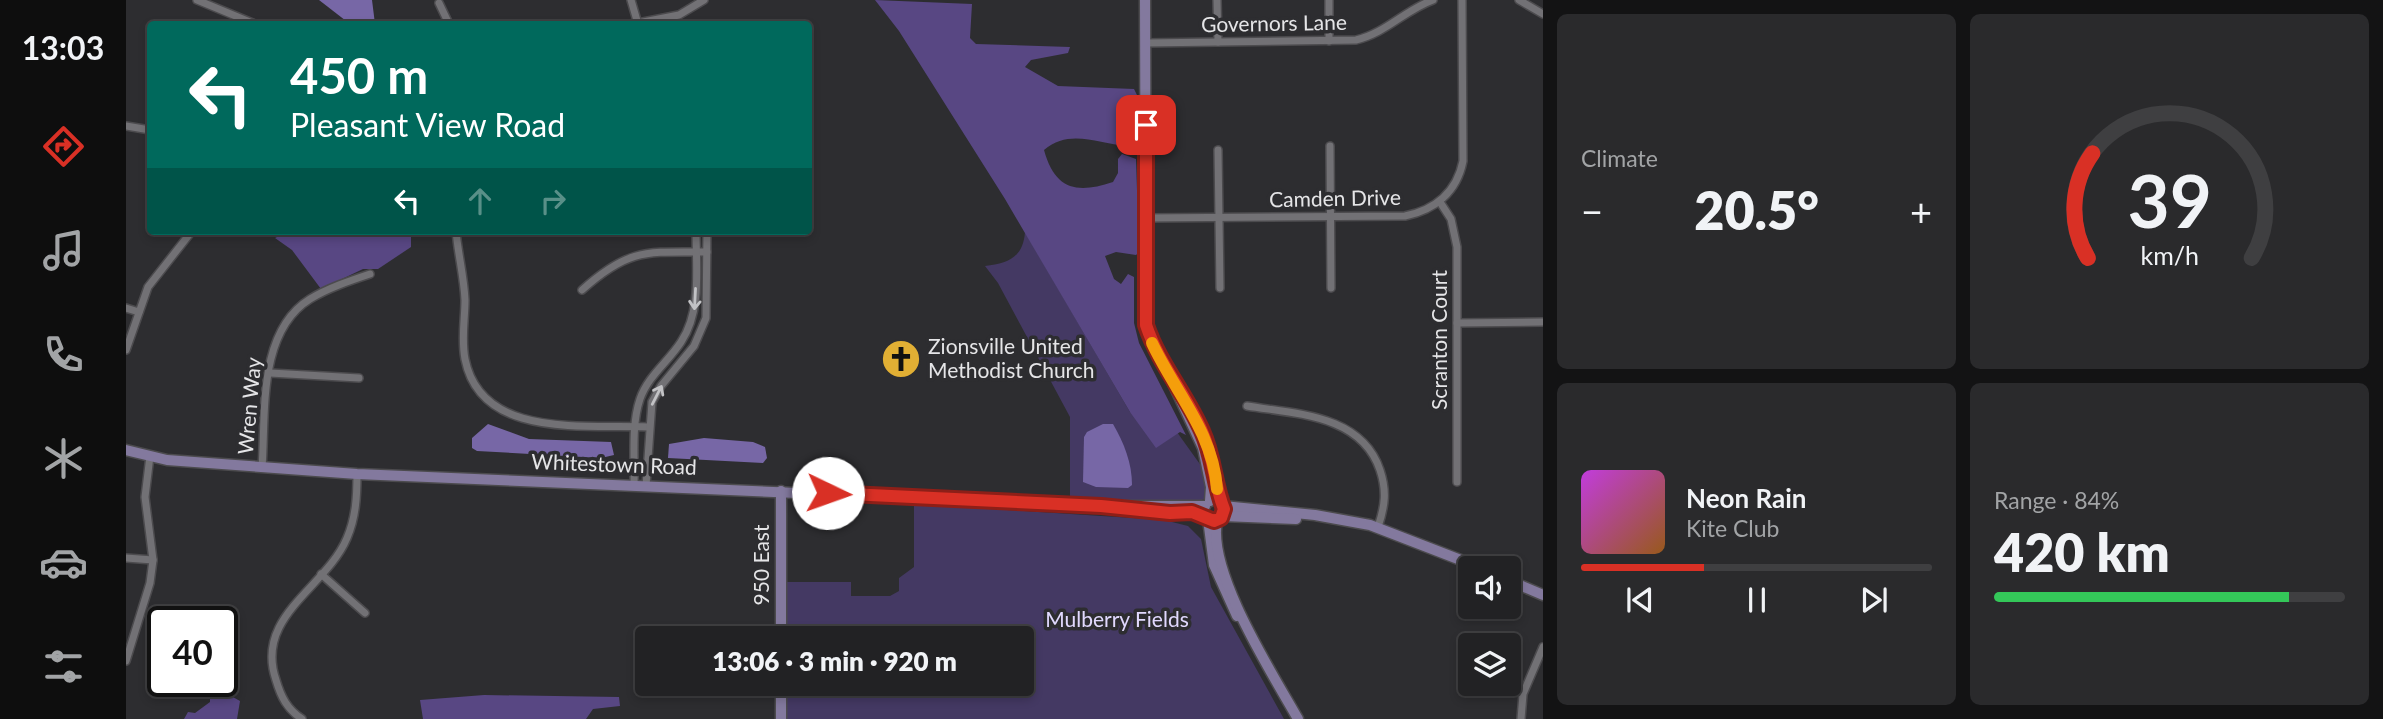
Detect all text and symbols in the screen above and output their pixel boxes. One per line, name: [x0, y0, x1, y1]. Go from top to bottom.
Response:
street label: Governors Lane: [1201, 9, 1347, 36]
text: 13:03: [22, 28, 104, 67]
text: 450 m: [290, 46, 428, 104]
icon: left: [175, 49, 266, 140]
pin: [1116, 95, 1176, 155]
text: Pleasant View Road: [290, 105, 565, 144]
icon: arrive: [1127, 106, 1165, 144]
icon: directions: [39, 122, 88, 171]
text: Climate: [1581, 144, 1658, 172]
text: 39: [2127, 156, 2212, 244]
text: 20.5°: [1694, 179, 1819, 241]
icon: left: [388, 182, 426, 220]
icon: ahead: [461, 182, 499, 220]
icon: right: [534, 182, 572, 220]
street label: Camden Drive: [1269, 184, 1401, 211]
text: −: [1581, 188, 1603, 234]
text: +: [1910, 188, 1932, 234]
icon: music: [39, 226, 88, 275]
text: km/h: [2140, 239, 2199, 269]
street label: Scranton Court: [1426, 270, 1451, 410]
one-way arrow: [688, 287, 701, 310]
icon: phone: [39, 330, 88, 379]
place label: Zionsville United Methodist Church: [928, 333, 1095, 382]
church icon: Zionsville United Methodist Church: [880, 338, 922, 380]
street label: Wren Way: [232, 356, 265, 456]
one-way arrow: [650, 385, 664, 406]
icon: climate: [39, 434, 88, 483]
street label: Whitestown Road: [531, 448, 697, 479]
position arrow: [791, 456, 865, 530]
text: Neon Rain: [1686, 482, 1806, 514]
text: Range · 84%: [1994, 486, 2119, 514]
text: Kite Club: [1686, 514, 1779, 542]
text: 420 km: [1994, 521, 2170, 583]
street label: 950 East: [748, 524, 773, 605]
icon: car: [39, 538, 88, 587]
map controls: [1458, 556, 1521, 696]
button: sound: [1458, 556, 1521, 619]
icon: previous: [1621, 581, 1659, 619]
icon: pause: [1738, 581, 1776, 619]
icon: next: [1855, 581, 1893, 619]
speed limit sign: 40: [147, 606, 238, 697]
park label: Mulberry Fields: [1045, 606, 1189, 631]
button: layers: [1458, 633, 1521, 696]
icon: filters: [39, 642, 88, 691]
text: 13:06 · 3 min · 920 m: [712, 645, 957, 677]

